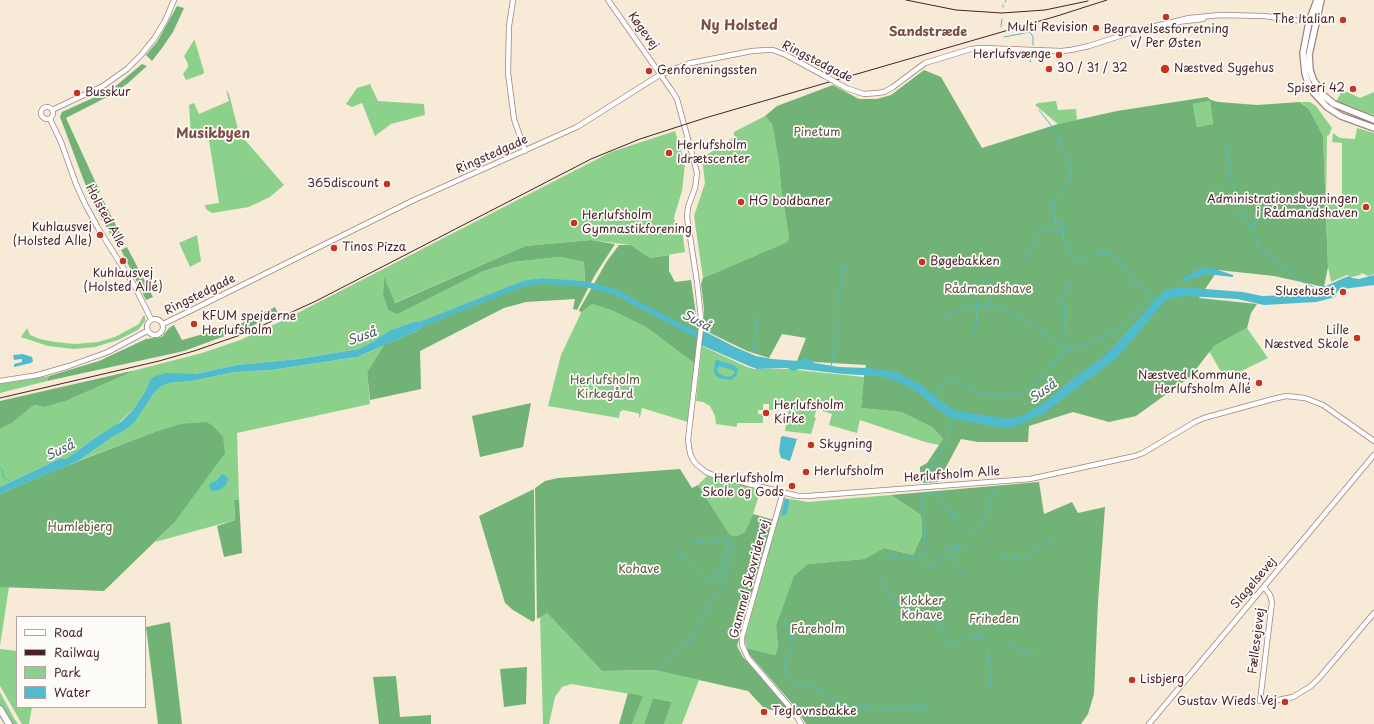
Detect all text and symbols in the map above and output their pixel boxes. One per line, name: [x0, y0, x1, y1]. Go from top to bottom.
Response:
street label: Køgevej: [625, 9, 661, 53]
marker: Begravelsesforretning v/ Per Østen: [1161, 12, 1171, 22]
place label: The Italian: [1273, 13, 1335, 27]
marker: The Italian: [1338, 15, 1348, 25]
district label: Ny Holsted: [700, 18, 778, 34]
place label: Multi Revision: [1007, 21, 1088, 35]
marker: Multi Revision: [1091, 23, 1101, 33]
place label: Begravelsesforretning v/ Per Østen: [1103, 23, 1229, 51]
district label: Sandstræde: [889, 24, 967, 40]
street label: Ringstedgade: [779, 38, 855, 86]
place label: Herlufsvænge: [973, 48, 1051, 62]
marker: Herlufsvænge: [1054, 50, 1064, 60]
place label: 30 / 31 / 32: [1057, 62, 1128, 76]
place label: Næstved Sygehus: [1174, 62, 1274, 76]
marker: Næstved Sygehus: [1159, 63, 1171, 75]
place label: Genforeningssten: [657, 64, 757, 78]
marker: 30 / 31 / 32: [1044, 64, 1054, 74]
marker: Genforeningssten: [644, 66, 654, 76]
place label: Spiseri 42: [1286, 82, 1345, 96]
marker: Spiseri 42: [1348, 84, 1358, 94]
place label: Busskur: [85, 86, 131, 100]
marker: Busskur: [72, 88, 82, 98]
district label: Musikbyen: [176, 126, 250, 142]
park label: Pinetum: [793, 126, 841, 140]
street label: Ringstedgade: [454, 133, 530, 177]
place label: Herlufsholm Idrætscenter: [677, 139, 750, 167]
marker: Herlufsholm Idrætscenter: [664, 148, 674, 158]
place label: 365discount: [307, 177, 379, 191]
marker: 365discount: [382, 179, 392, 189]
street label: Holsted Alle: [82, 182, 128, 250]
place label: Administrationsbygningen i Rådmandshaven: [1207, 193, 1358, 221]
place label: HG boldbaner: [749, 195, 830, 209]
marker: HG boldbaner: [736, 197, 746, 207]
marker: Administrationsbygningen i Rådmandshaven: [1361, 202, 1371, 212]
place label: Herlufsholm Gymnastikforening: [582, 209, 692, 237]
marker: Herlufsholm Gymnastikforening: [569, 218, 579, 228]
place label: Kuhlausvej (Holsted Alle): [13, 221, 92, 249]
marker: Kuhlausvej (Holsted Alle): [95, 230, 105, 240]
place label: Tinos Pizza: [342, 241, 406, 255]
marker: Tinos Pizza: [329, 243, 339, 253]
place label: Bøgebakken: [930, 255, 1000, 269]
marker: Kuhlausvej (Holsted Allé): [118, 256, 128, 266]
marker: Bøgebakken: [917, 257, 927, 267]
place label: Kuhlausvej (Holsted Allé): [83, 267, 163, 295]
street label: Ringstedgade: [162, 272, 238, 318]
park label: Rådmandshave: [944, 283, 1032, 297]
place label: Slusehuset: [1275, 285, 1335, 299]
marker: Slusehuset: [1338, 287, 1348, 297]
water label: Suså: [679, 307, 713, 335]
place label: KFUM spejderne Herlufsholm: [202, 310, 296, 338]
marker: KFUM spejderne Herlufsholm: [189, 319, 199, 329]
place label: Lille Næstved Skole: [1264, 324, 1349, 352]
water label: Suså: [345, 325, 379, 349]
marker: Lille Næstved Skole: [1352, 333, 1362, 343]
place label: Næstved Kommune, Herlufsholm Allé: [1138, 369, 1251, 397]
park label: Herlufsholm Kirkegård: [570, 374, 640, 402]
water label: Suså: [1026, 377, 1060, 407]
marker: Næstved Kommune, Herlufsholm Allé: [1254, 378, 1264, 388]
place label: Herlufsholm Kirke: [774, 399, 844, 427]
marker: Herlufsholm Kirke: [761, 408, 771, 418]
water label: Suså: [43, 437, 77, 465]
place label: Skygning: [819, 438, 872, 452]
marker: Skygning: [806, 440, 816, 450]
street label: Herlufsholm Alle: [903, 464, 1001, 486]
place label: Herlufsholm: [814, 465, 884, 479]
marker: Herlufsholm: [801, 467, 811, 477]
place label: Herlufsholm Skole og Gods: [702, 472, 784, 500]
marker: Herlufsholm Skole og Gods: [787, 481, 797, 491]
street label: Gammel Skovridervej: [727, 518, 773, 640]
park label: Humlebjerg: [48, 521, 112, 535]
street label: Slagelsevej: [1228, 554, 1280, 612]
park label: Kohave: [618, 563, 660, 577]
park label: Klokker Kohave: [900, 595, 944, 623]
street label: Fællesejevej: [1246, 607, 1268, 675]
park label: Friheden: [969, 613, 1019, 627]
legend: [16, 616, 146, 708]
text: Road: [54, 623, 83, 641]
park label: Fåreholm: [791, 623, 845, 637]
text: Railway: [54, 643, 100, 661]
text: Park: [54, 663, 81, 681]
place label: Lisbjerg: [1140, 673, 1184, 687]
marker: Lisbjerg: [1127, 675, 1137, 685]
text: Water: [54, 683, 90, 701]
place label: Gustav Wieds Vej: [1177, 695, 1277, 709]
marker: Gustav Wieds Vej: [1280, 697, 1290, 707]
place label: Teglovnsbakke: [772, 705, 857, 719]
marker: Teglovnsbakke: [759, 707, 769, 717]

